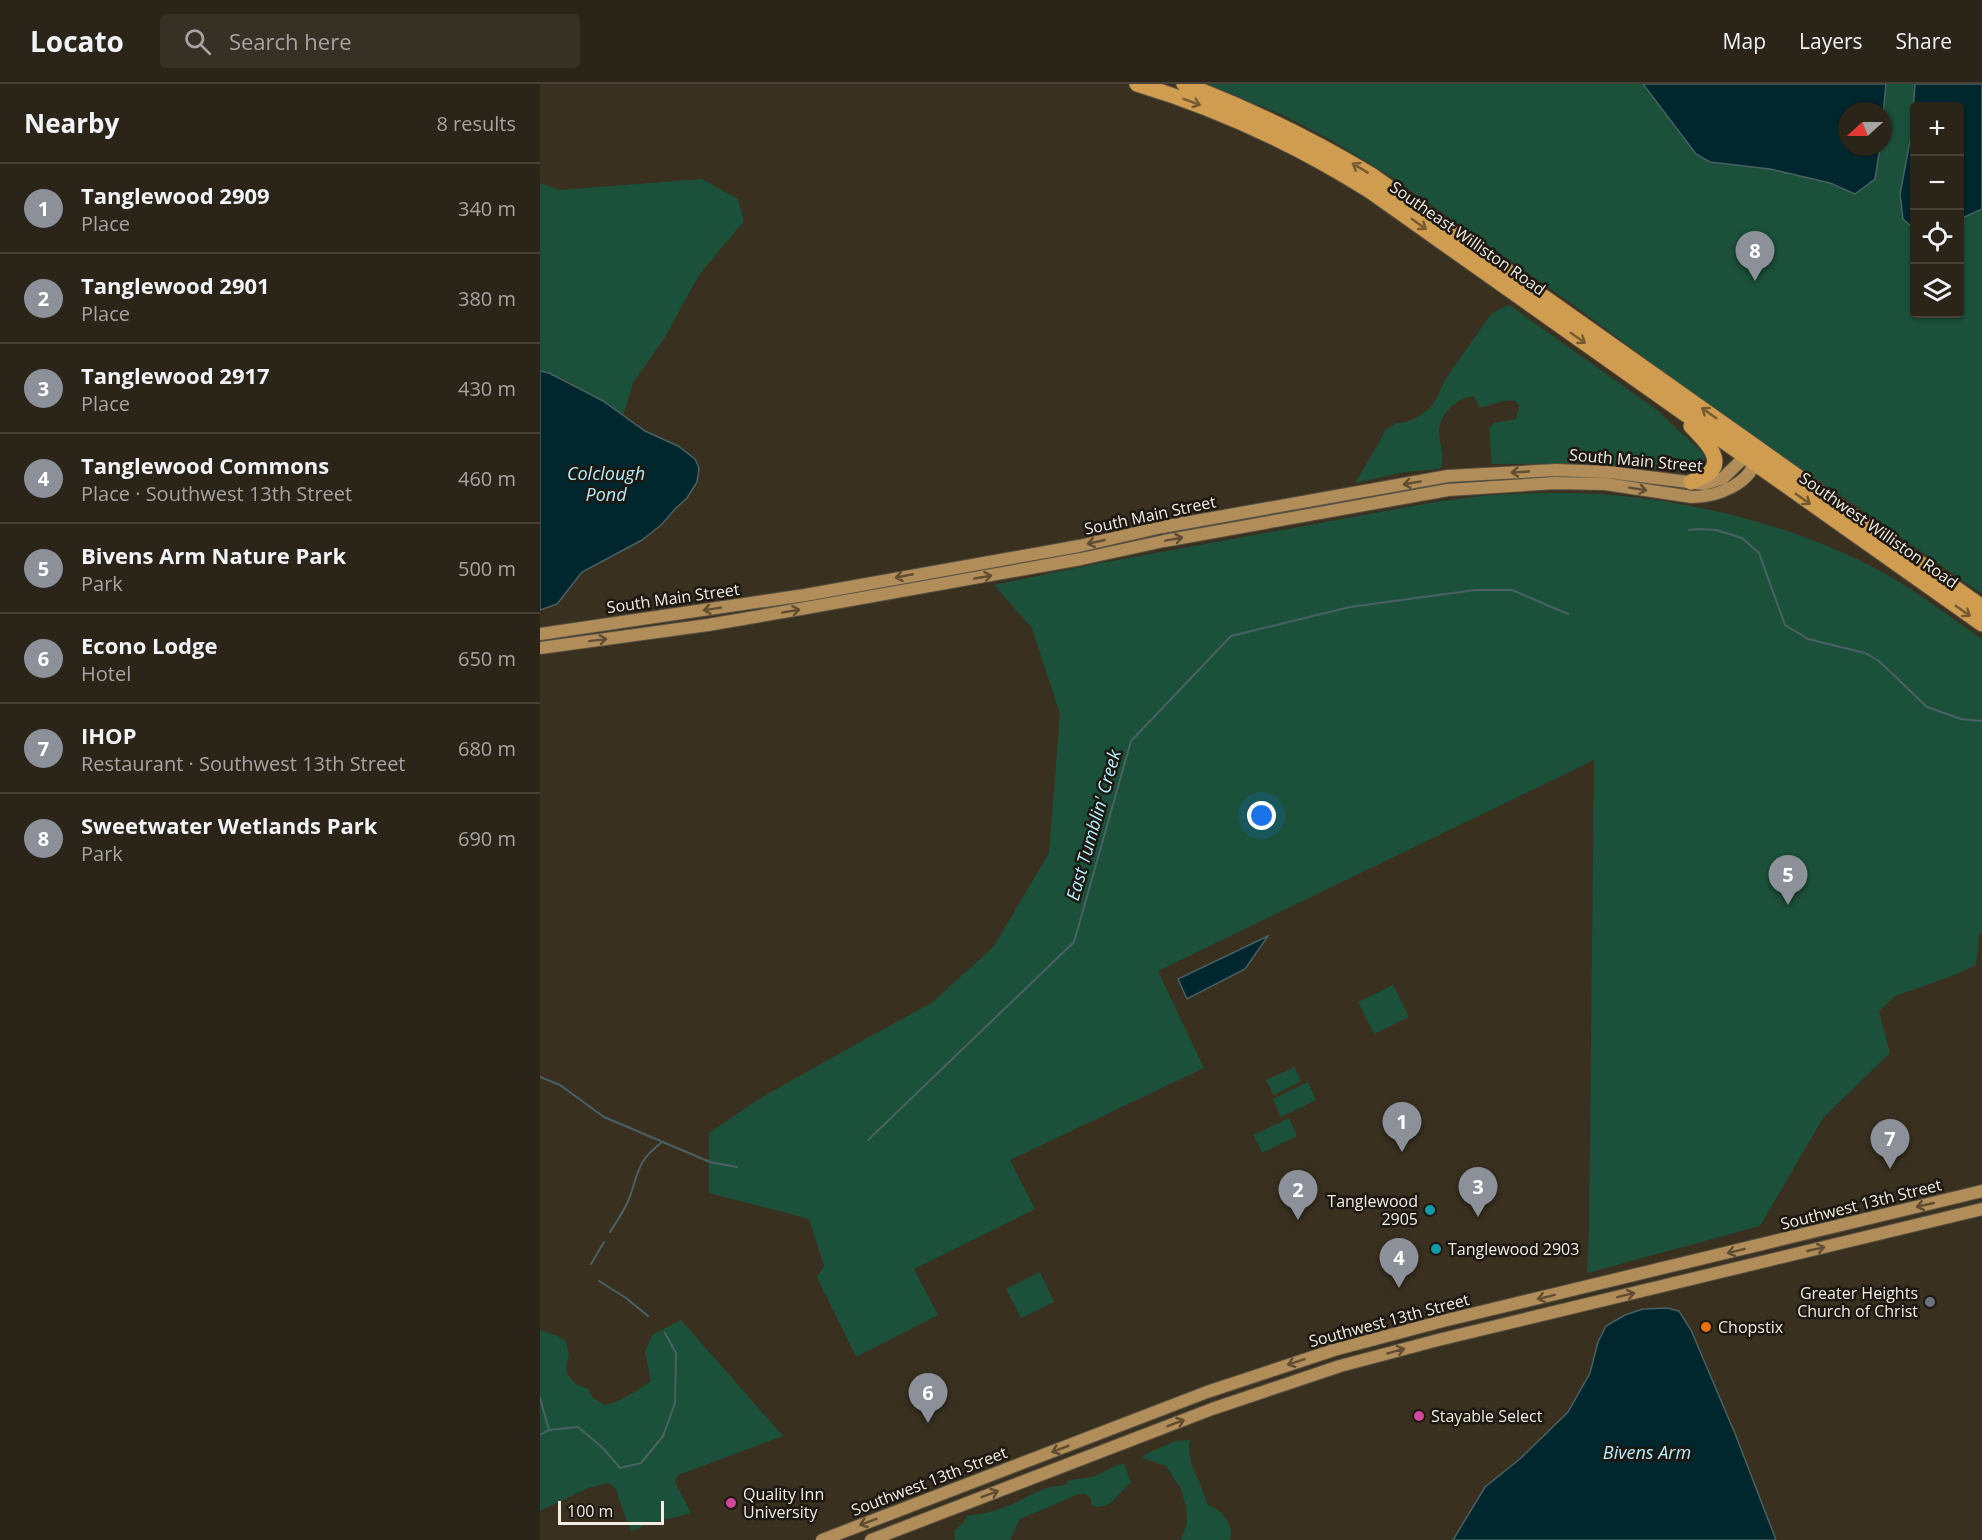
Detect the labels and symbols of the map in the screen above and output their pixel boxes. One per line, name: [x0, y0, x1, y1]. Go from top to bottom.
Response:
one-way arrow: [1183, 98, 1201, 109]
north arrow: [1838, 102, 1892, 156]
one-way arrow: [1352, 162, 1369, 174]
street label: Southeast Williston Road: [1386, 176, 1550, 300]
one-way arrow: [1410, 218, 1426, 231]
pin: 8: [1736, 232, 1774, 281]
one-way arrow: [1569, 331, 1585, 344]
one-way arrow: [1702, 407, 1718, 419]
street label: South Main Street: [1568, 443, 1704, 477]
water label: Colclough Pond: [567, 461, 645, 506]
one-way arrow: [1511, 466, 1531, 477]
street label: Southwest Williston Road: [1795, 467, 1963, 593]
one-way arrow: [1402, 478, 1422, 489]
one-way arrow: [1628, 484, 1648, 495]
street label: South Main Street: [1082, 490, 1218, 540]
one-way arrow: [1794, 493, 1811, 505]
one-way arrow: [1164, 533, 1183, 544]
one-way arrow: [1087, 537, 1106, 549]
one-way arrow: [895, 571, 915, 582]
one-way arrow: [972, 571, 992, 582]
street label: South Main Street: [605, 578, 741, 618]
one-way arrow: [703, 604, 723, 615]
one-way arrow: [780, 605, 800, 616]
one-way arrow: [1954, 605, 1970, 617]
one-way arrow: [588, 635, 607, 646]
water label: East Tumblin' Creek: [1060, 746, 1126, 903]
your location: [1247, 801, 1276, 830]
pin: 5: [1768, 856, 1808, 905]
pin: 1: [1382, 1102, 1422, 1152]
pin: 7: [1870, 1120, 1910, 1169]
pin: 3: [1458, 1168, 1498, 1217]
pin: 2: [1278, 1170, 1317, 1220]
street label: Southwest 13th Street: [1778, 1173, 1944, 1235]
place label: Tanglewood 2905: [1327, 1190, 1418, 1230]
one-way arrow: [1916, 1200, 1935, 1212]
marker: Tanglewood 2905: [1423, 1203, 1437, 1217]
pin: 4: [1380, 1238, 1418, 1288]
place label: Tanglewood 2903: [1448, 1238, 1579, 1260]
marker: Tanglewood 2903: [1429, 1242, 1443, 1256]
one-way arrow: [1806, 1242, 1825, 1254]
one-way arrow: [1726, 1245, 1745, 1257]
place label: Greater Heights Church of Christ: [1797, 1282, 1918, 1322]
street label: Southwest 13th Street: [1306, 1288, 1472, 1352]
one-way arrow: [1617, 1288, 1636, 1300]
one-way arrow: [1537, 1291, 1556, 1303]
marker: Greater Heights Church of Christ: [1923, 1295, 1937, 1309]
place label: Chopstix: [1718, 1316, 1784, 1338]
marker: Chopstix: [1699, 1320, 1713, 1334]
one-way arrow: [1386, 1344, 1405, 1356]
one-way arrow: [1287, 1357, 1306, 1368]
pin: 6: [908, 1374, 948, 1423]
place label: Stayable Select: [1431, 1405, 1543, 1427]
marker: Stayable Select: [1412, 1409, 1426, 1423]
one-way arrow: [1166, 1416, 1184, 1427]
water label: Bivens Arm: [1603, 1440, 1691, 1464]
street label: Southwest 13th Street: [848, 1441, 1010, 1521]
one-way arrow: [1051, 1444, 1069, 1455]
place label: Quality Inn University: [743, 1483, 824, 1523]
one-way arrow: [980, 1488, 999, 1499]
marker: Quality Inn University: [724, 1496, 738, 1510]
scale bar: [558, 1498, 664, 1526]
one-way arrow: [860, 1517, 878, 1528]

